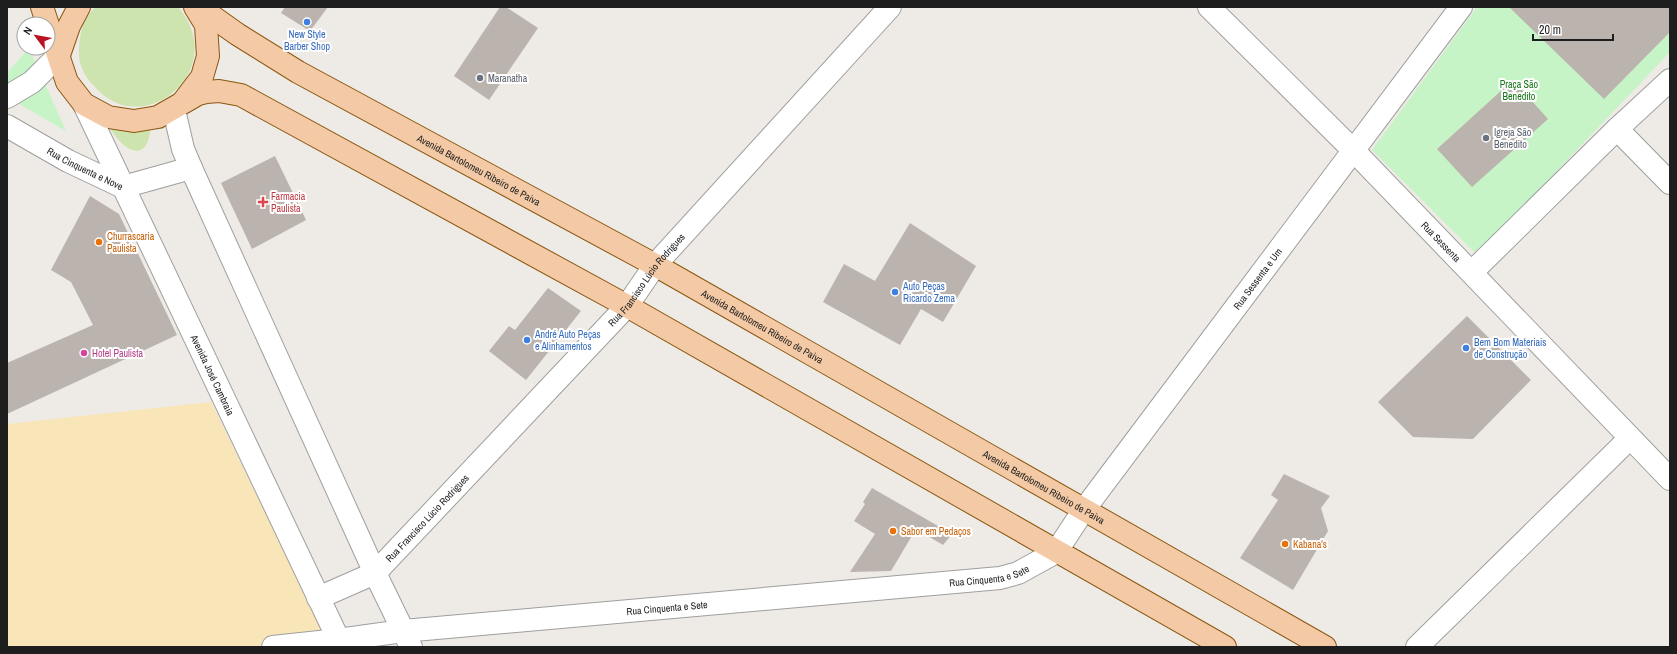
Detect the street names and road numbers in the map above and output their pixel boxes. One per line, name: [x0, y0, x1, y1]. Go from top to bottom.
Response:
street label: Avenida Bartolomeu Ribeiro de Paiva: [414, 131, 543, 209]
street label: Rua Cinquenta e Nove: [45, 144, 126, 193]
street label: Rua Sessenta: [1419, 218, 1464, 265]
street label: Rua Francisco Lúcio Rodrigues: [605, 230, 687, 329]
street label: Rua Sessenta e Um: [1230, 245, 1285, 312]
street label: Avenida Bartolomeu Ribeiro de Paiva: [698, 286, 826, 366]
street label: Avenida José Cambraia: [188, 332, 238, 418]
street label: Avenida Bartolomeu Ribeiro de Paiva: [980, 446, 1108, 527]
street label: Rua Francisco Lúcio Rodrigues: [383, 471, 471, 565]
street label: Rua Cinquenta e Sete: [949, 562, 1032, 589]
street label: Rua Cinquenta e Sete: [626, 597, 708, 618]

